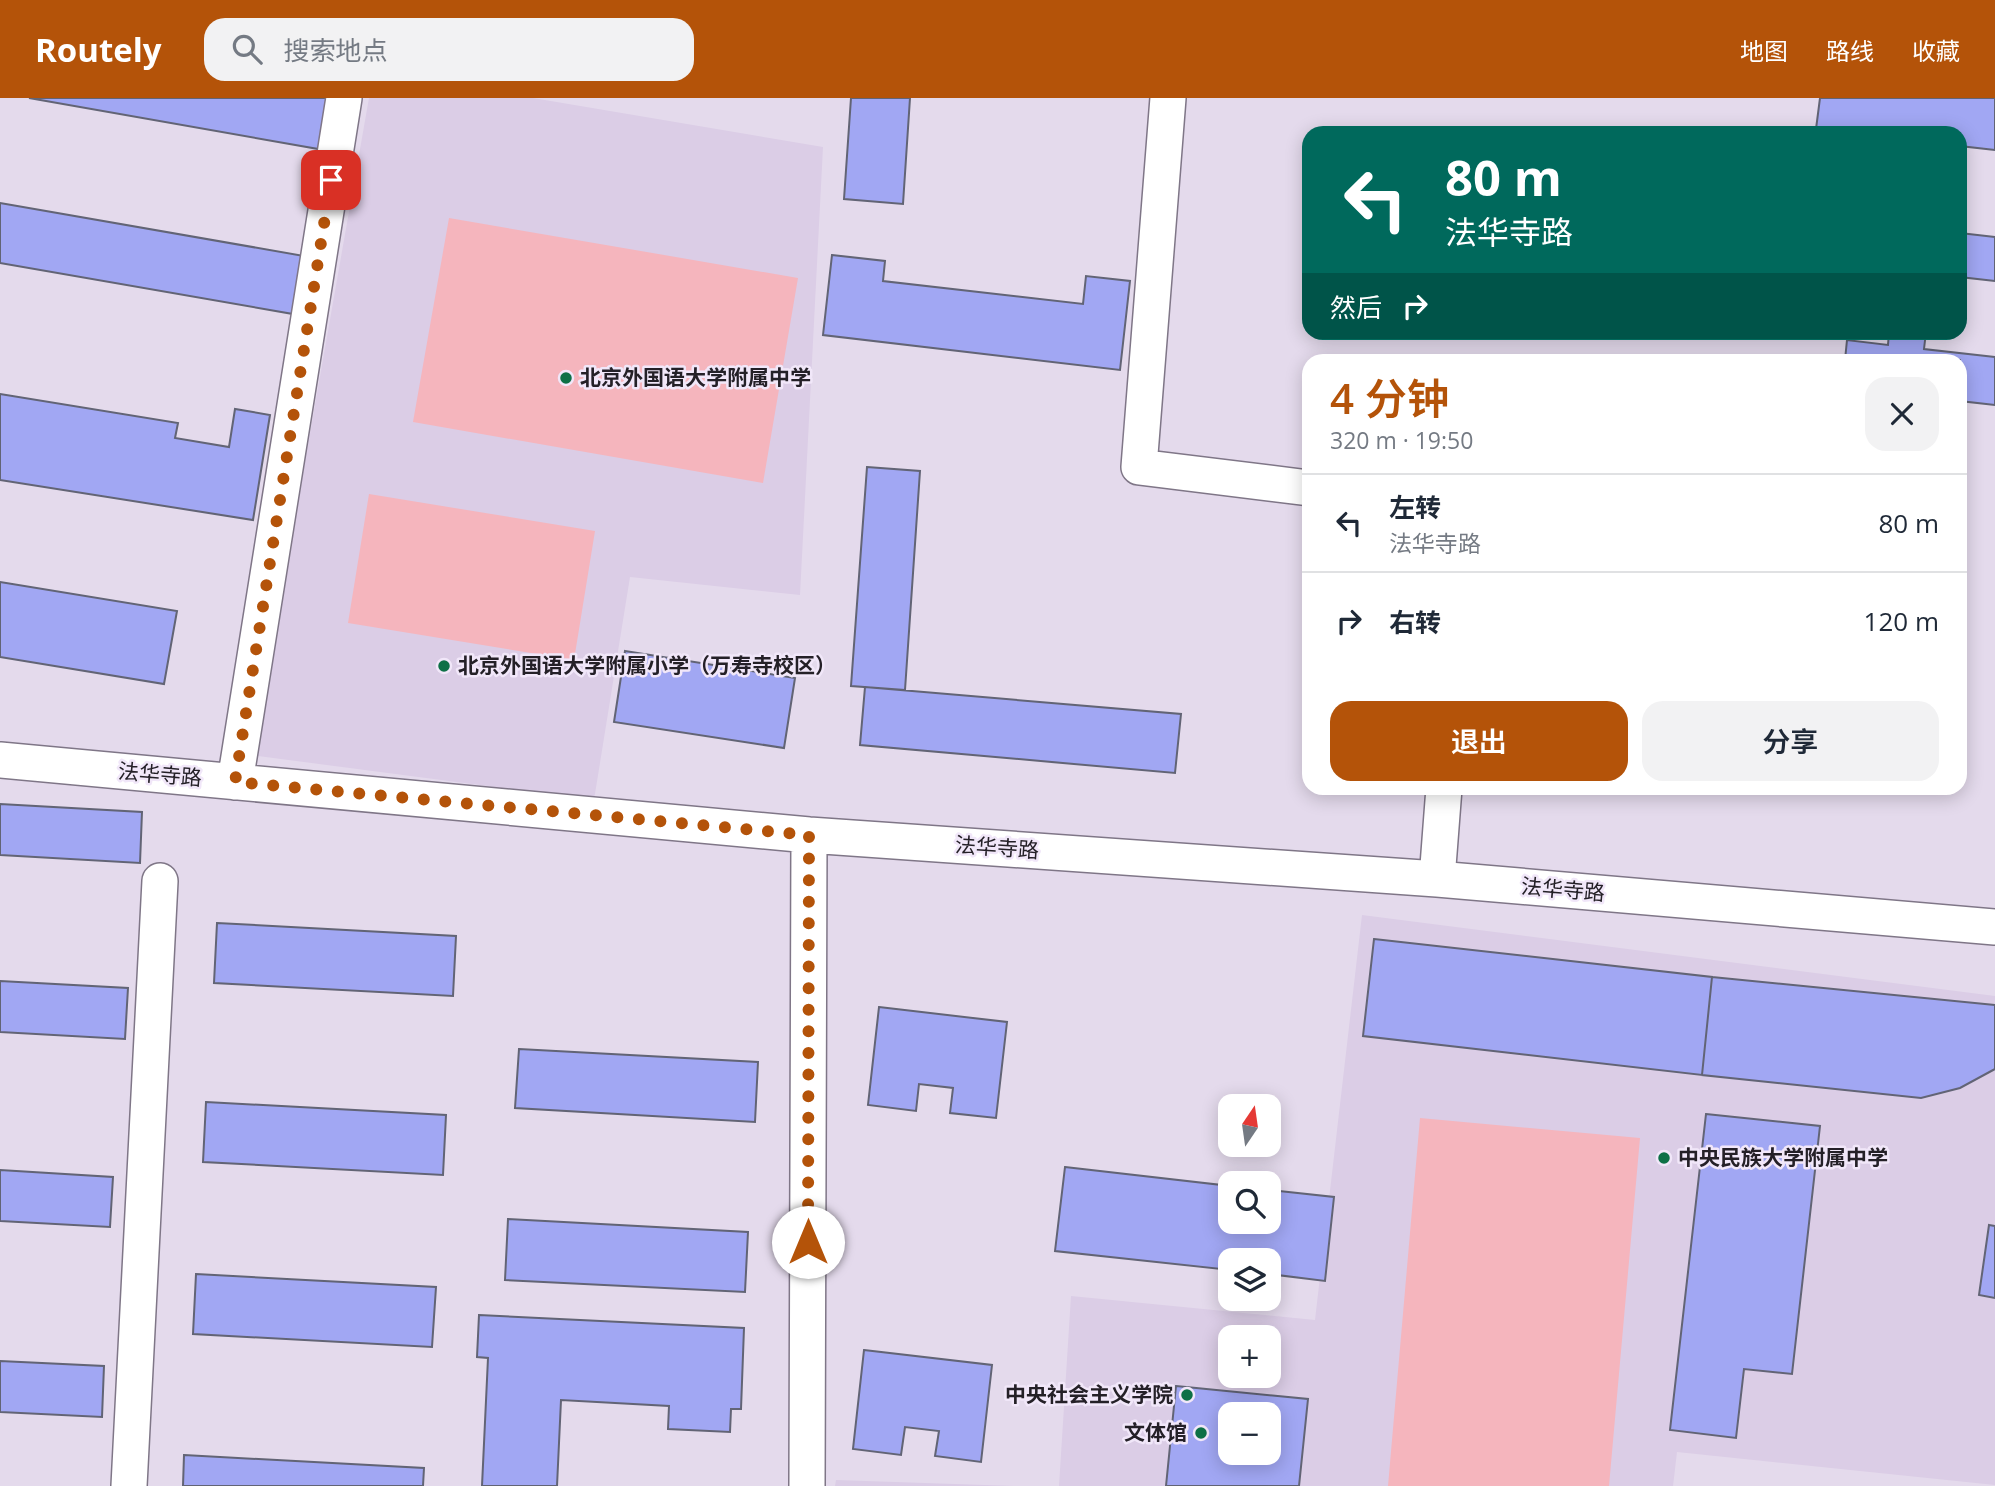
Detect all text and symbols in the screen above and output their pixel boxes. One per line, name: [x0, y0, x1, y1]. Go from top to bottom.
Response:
search box: [204, 18, 694, 81]
text: Routely: [35, 27, 162, 72]
icon: search: [228, 30, 266, 68]
text: 搜索地点: [284, 32, 388, 68]
text: 地图: [1740, 34, 1788, 67]
text: 路线: [1826, 34, 1874, 67]
text: 收藏: [1912, 34, 1960, 67]
text: 80 m: [1445, 144, 1562, 210]
pin: [301, 150, 361, 210]
icon: left: [1330, 154, 1421, 245]
icon: arrive: [312, 161, 350, 199]
text: 法华寺路: [1445, 210, 1573, 253]
icon: right: [1396, 287, 1434, 325]
text: 然后: [1330, 289, 1382, 325]
place label: 北京外国语大学附属中学: [580, 363, 811, 391]
text: 4 分钟: [1330, 369, 1449, 426]
marker: 北京外国语大学附属中学: [558, 370, 574, 386]
button: close: [1865, 377, 1939, 451]
text: 320 m · 19:50: [1330, 424, 1473, 456]
text: 左转: [1389, 489, 1441, 525]
icon: left: [1330, 504, 1368, 542]
text: 80 m: [1878, 505, 1939, 541]
text: 法华寺路: [1389, 527, 1481, 559]
icon: right: [1330, 602, 1368, 640]
text: 120 m: [1864, 603, 1939, 639]
text: 右转: [1389, 604, 1441, 640]
place label: 北京外国语大学附属小学（万寿寺校区）: [458, 651, 836, 679]
marker: 北京外国语大学附属小学（万寿寺校区）: [436, 658, 452, 674]
button: 退出: [1330, 701, 1628, 781]
button: 分享: [1642, 701, 1939, 781]
street label: 法华寺路: [117, 756, 203, 792]
street label: 法华寺路: [954, 830, 1040, 864]
street label: 法华寺路: [1520, 871, 1606, 907]
north arrow: [1218, 1094, 1281, 1157]
map controls: [1218, 1094, 1281, 1465]
place label: 中央民族大学附属中学: [1678, 1143, 1888, 1171]
marker: 中央民族大学附属中学: [1656, 1150, 1672, 1166]
button: search: [1218, 1171, 1281, 1234]
position arrow: [771, 1205, 845, 1279]
button: layers: [1218, 1248, 1281, 1311]
button: +: [1218, 1325, 1281, 1388]
place label: 中央社会主义学院: [1005, 1380, 1173, 1408]
marker: 中央社会主义学院: [1179, 1387, 1195, 1403]
button: −: [1218, 1402, 1281, 1465]
place label: 文体馆: [1124, 1418, 1187, 1446]
marker: 文体馆: [1193, 1425, 1209, 1441]

